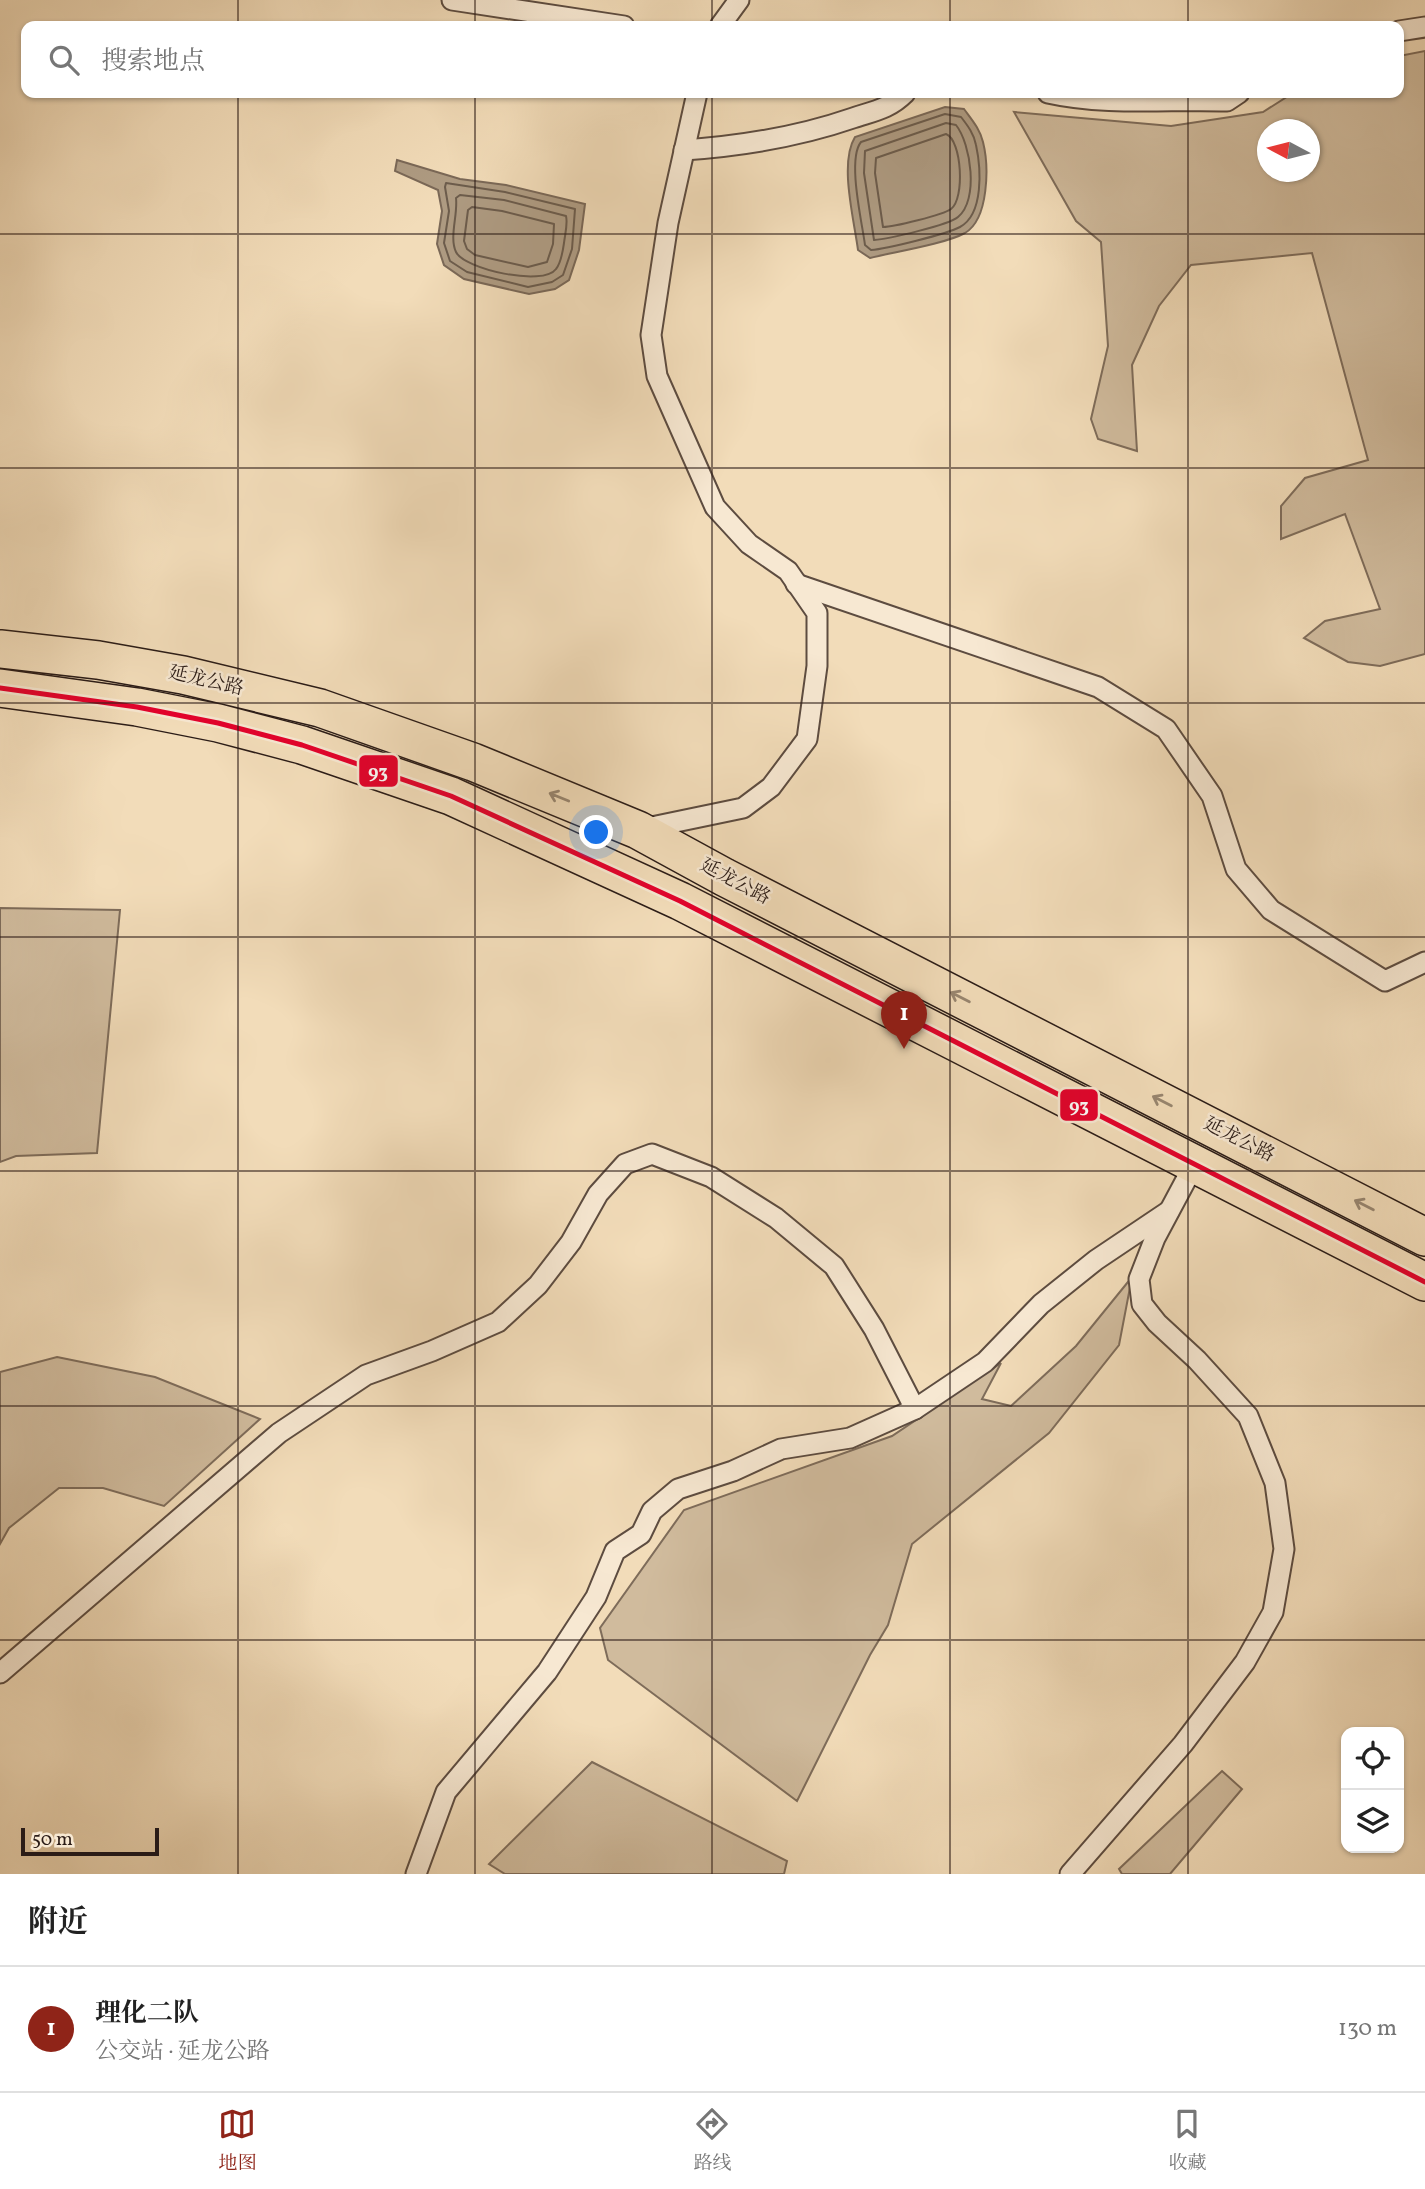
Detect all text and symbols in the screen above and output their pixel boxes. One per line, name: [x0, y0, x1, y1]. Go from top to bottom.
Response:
search box: [21, 21, 1404, 98]
icon: search: [45, 41, 83, 79]
text: 搜索地点: [101, 44, 205, 80]
north arrow: [1257, 119, 1320, 182]
street label: 延龙公路: [166, 660, 246, 702]
line badge: 93: [358, 754, 399, 788]
text: 93: [368, 760, 388, 786]
one-way arrow: [549, 790, 570, 803]
your location: [579, 815, 613, 849]
street label: 延龙公路: [695, 853, 775, 911]
one-way arrow: [950, 990, 971, 1004]
pin: 1: [881, 991, 927, 1049]
line badge: 93: [1059, 1088, 1099, 1122]
one-way arrow: [1152, 1093, 1173, 1107]
text: 93: [1069, 1094, 1089, 1120]
street label: 延龙公路: [1199, 1111, 1279, 1169]
one-way arrow: [1355, 1198, 1375, 1212]
map controls: [1341, 1727, 1404, 1853]
button: locate: [1341, 1727, 1404, 1790]
button: layers: [1341, 1790, 1404, 1853]
scale bar: [21, 1825, 159, 1857]
text: 50 m: [32, 1827, 73, 1853]
text: 附近: [28, 1902, 88, 1944]
text: 理化二队: [95, 1996, 199, 2032]
text: 1: [46, 2013, 56, 2045]
text: 130 m: [1338, 2013, 1397, 2045]
text: 公交站 · 延龙公路: [95, 2036, 270, 2068]
tab: 地图: [218, 2105, 257, 2177]
tab: 路线: [693, 2105, 732, 2177]
tab: 收藏: [1168, 2105, 1207, 2177]

